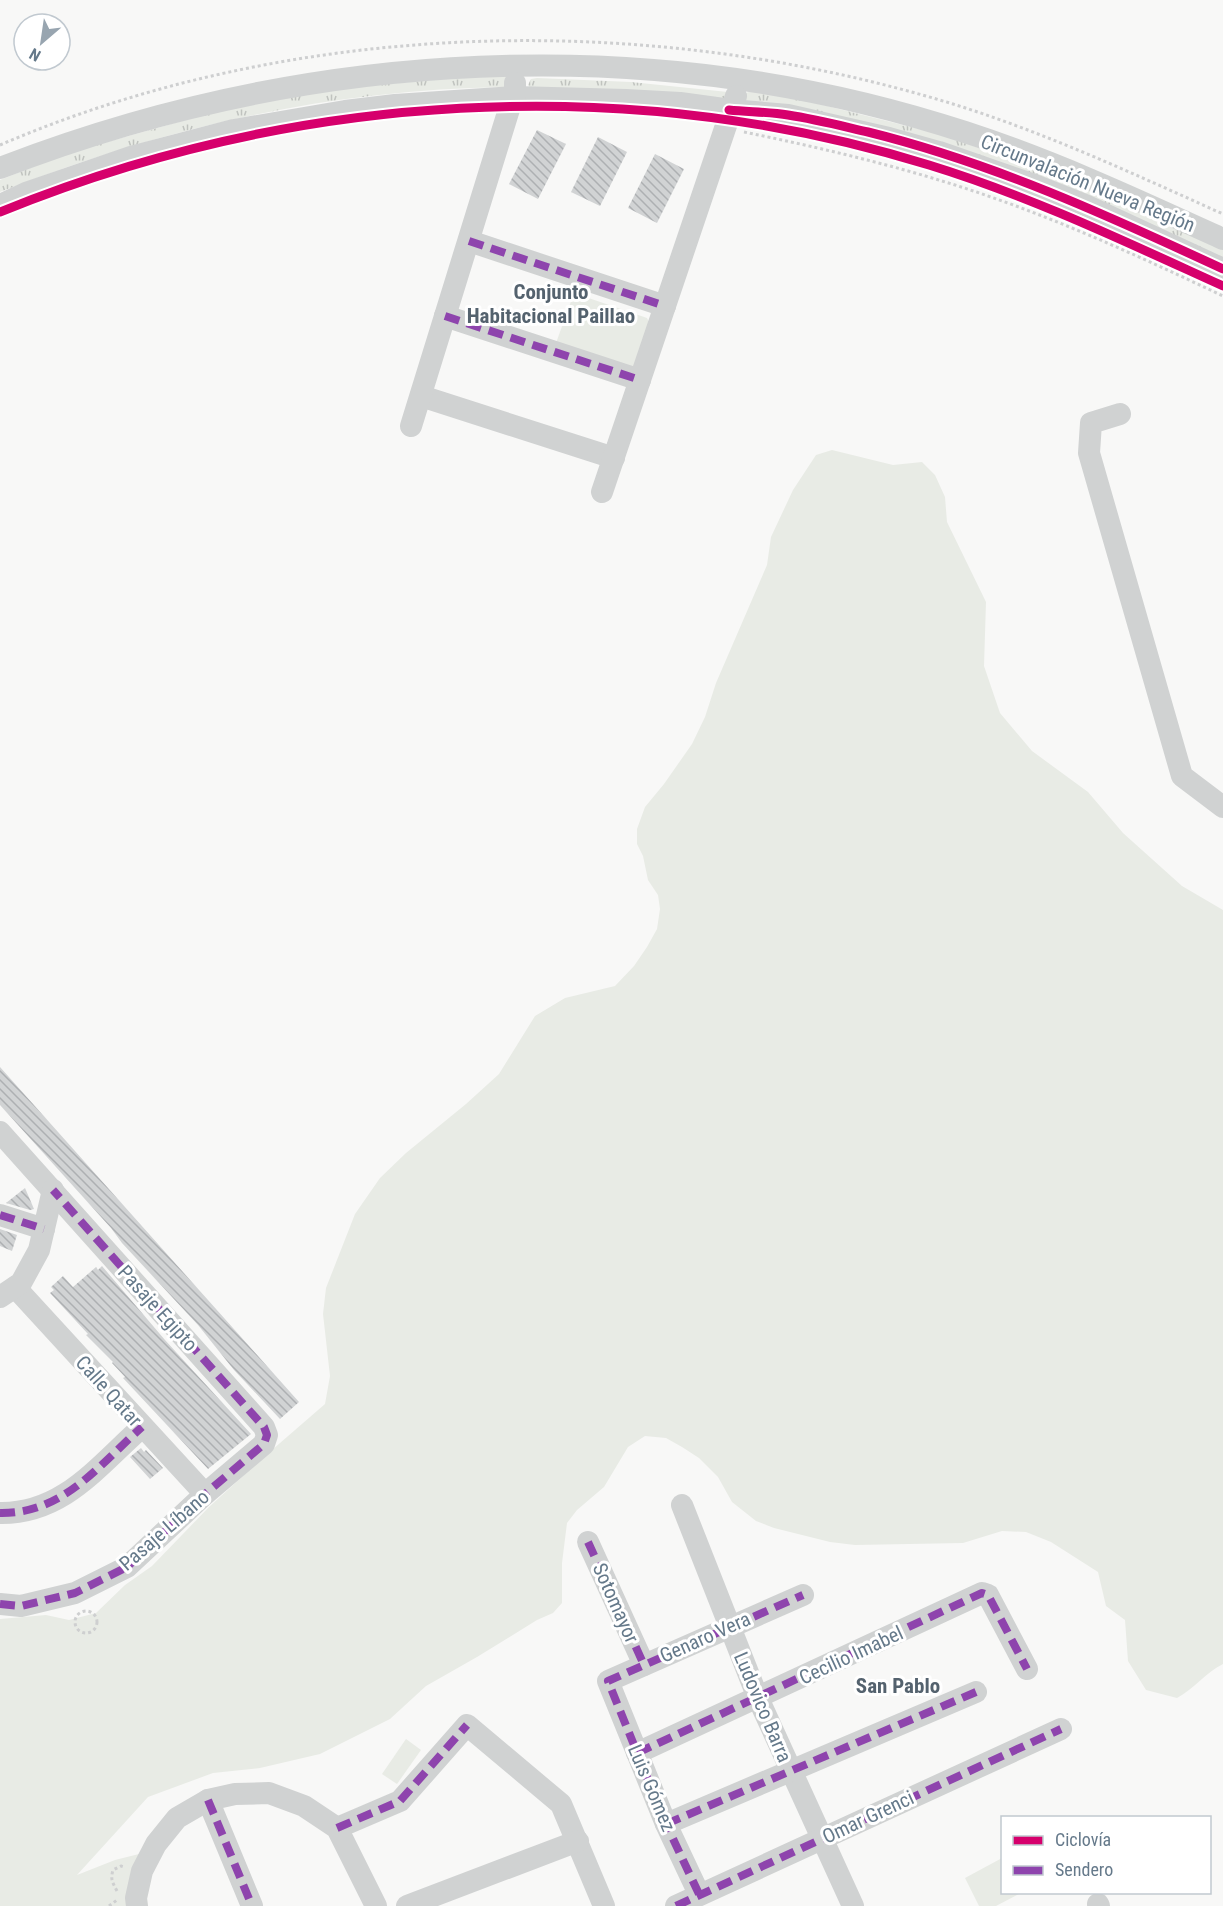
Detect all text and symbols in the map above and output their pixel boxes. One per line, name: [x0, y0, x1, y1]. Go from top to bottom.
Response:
north arrow: [12, 12, 72, 72]
text: N: [26, 44, 44, 65]
street label: Circunvalación Nueva Región: [977, 129, 1199, 237]
district label: Conjunto Habitacional Paillao: [467, 280, 635, 328]
street label: Pasaje Egipto: [113, 1260, 203, 1356]
street label: Calle Qatar: [71, 1351, 147, 1431]
street label: Pasaje Líbano: [114, 1485, 214, 1575]
street label: Sotomayor: [588, 1559, 644, 1647]
street label: Genaro Vera: [656, 1606, 754, 1668]
street label: Cecilio Imabel: [795, 1620, 907, 1690]
street label: Ludovico Barra: [729, 1648, 797, 1766]
district label: San Pablo: [856, 1674, 940, 1698]
street label: Luis Gómez: [623, 1741, 681, 1835]
street label: Omar Grenci: [819, 1785, 917, 1849]
legend: [1001, 1816, 1211, 1894]
text: Ciclovía: [1055, 1829, 1111, 1850]
text: Sendero: [1055, 1859, 1113, 1880]

